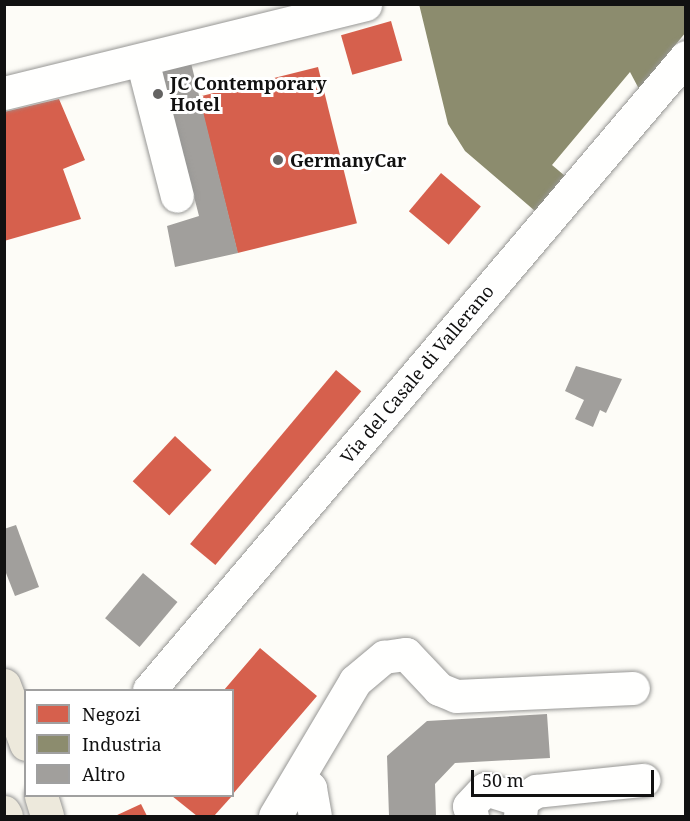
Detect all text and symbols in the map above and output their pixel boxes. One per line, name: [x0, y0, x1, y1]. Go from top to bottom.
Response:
place label: JC Contemporary Hotel: [170, 73, 327, 116]
marker: JC Contemporary Hotel: [151, 87, 165, 101]
place label: GermanyCar: [290, 149, 406, 171]
marker: GermanyCar: [271, 153, 285, 167]
street label: Via del Casale di Vallerano: [336, 280, 498, 468]
legend: [24, 689, 234, 797]
text: Negozi: [82, 702, 140, 726]
text: Industria: [82, 732, 162, 756]
scale bar: [474, 758, 657, 796]
text: Altro: [82, 762, 125, 786]
text: 50 m: [482, 768, 524, 792]

